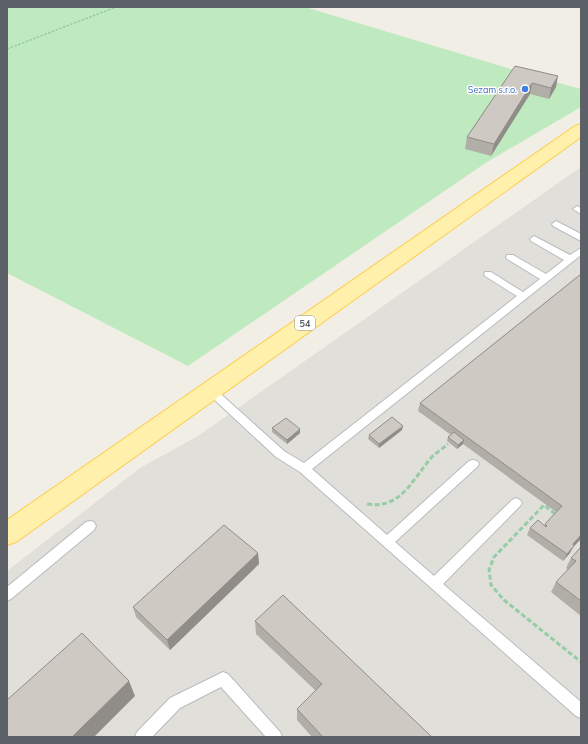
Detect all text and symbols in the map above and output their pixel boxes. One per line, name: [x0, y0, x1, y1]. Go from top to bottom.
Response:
place label: Sezam s.r.o.: [468, 84, 517, 95]
marker: Sezam s.r.o.: [520, 84, 530, 94]
road number: 54: [295, 316, 315, 330]

